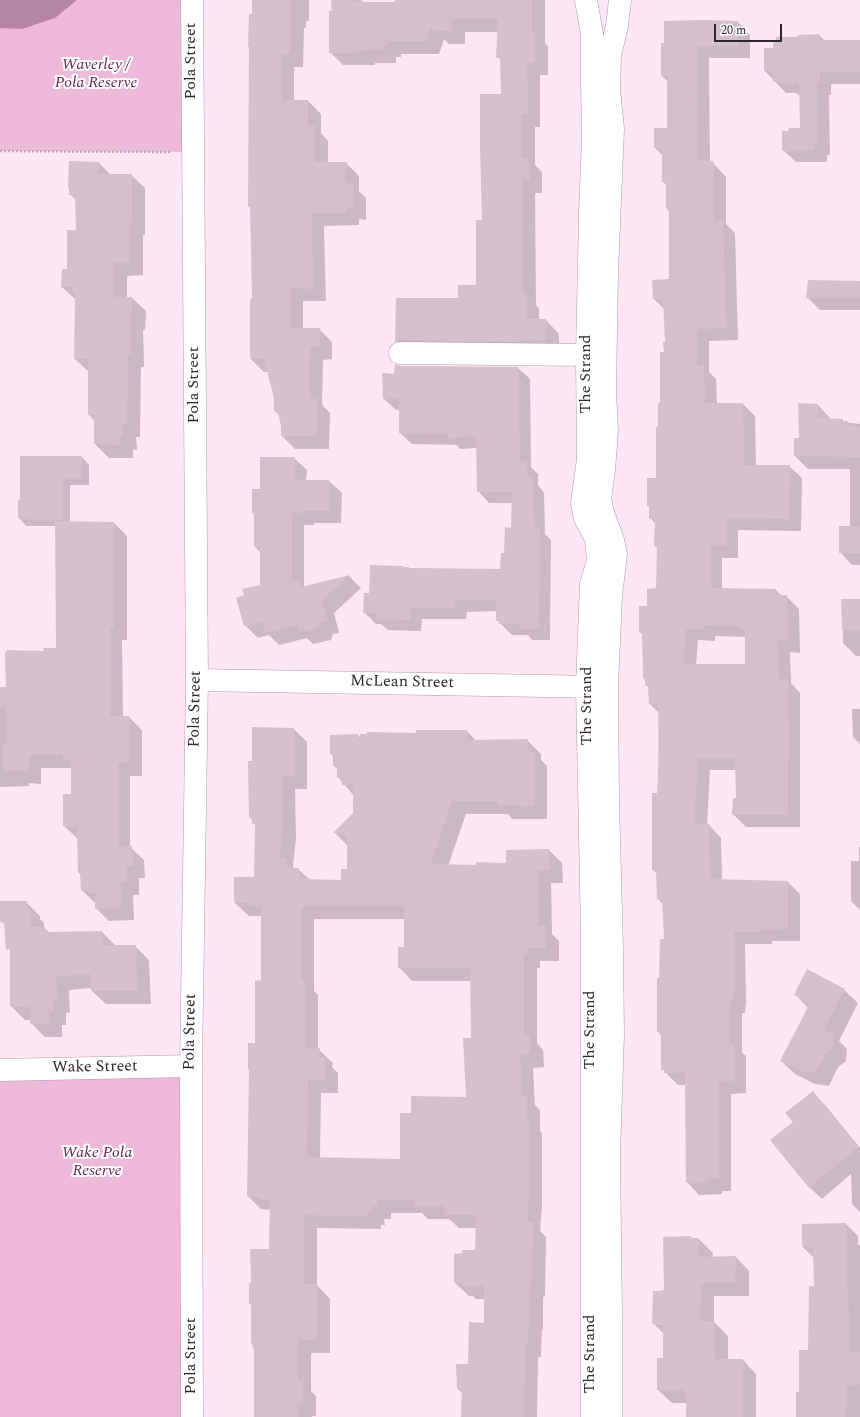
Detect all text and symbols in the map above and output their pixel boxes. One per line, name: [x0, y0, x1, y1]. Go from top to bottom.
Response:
scale bar: [716, 16, 784, 42]
text: 20 m: [721, 21, 746, 40]
street label: Pola Street: [182, 22, 202, 100]
park label: Waverley / Pola Reserve: [55, 56, 137, 94]
street label: The Strand: [577, 335, 597, 413]
street label: Pola Street: [185, 346, 205, 424]
street label: The Strand: [578, 667, 598, 745]
street label: Pola Street: [186, 670, 206, 748]
street label: McLean Street: [350, 672, 454, 694]
street label: The Strand: [581, 991, 601, 1069]
street label: Pola Street: [181, 993, 201, 1071]
street label: Wake Street: [52, 1058, 138, 1078]
park label: Wake Pola Reserve: [62, 1144, 132, 1182]
street label: The Strand: [581, 1315, 601, 1393]
street label: Pola Street: [182, 1317, 202, 1395]

